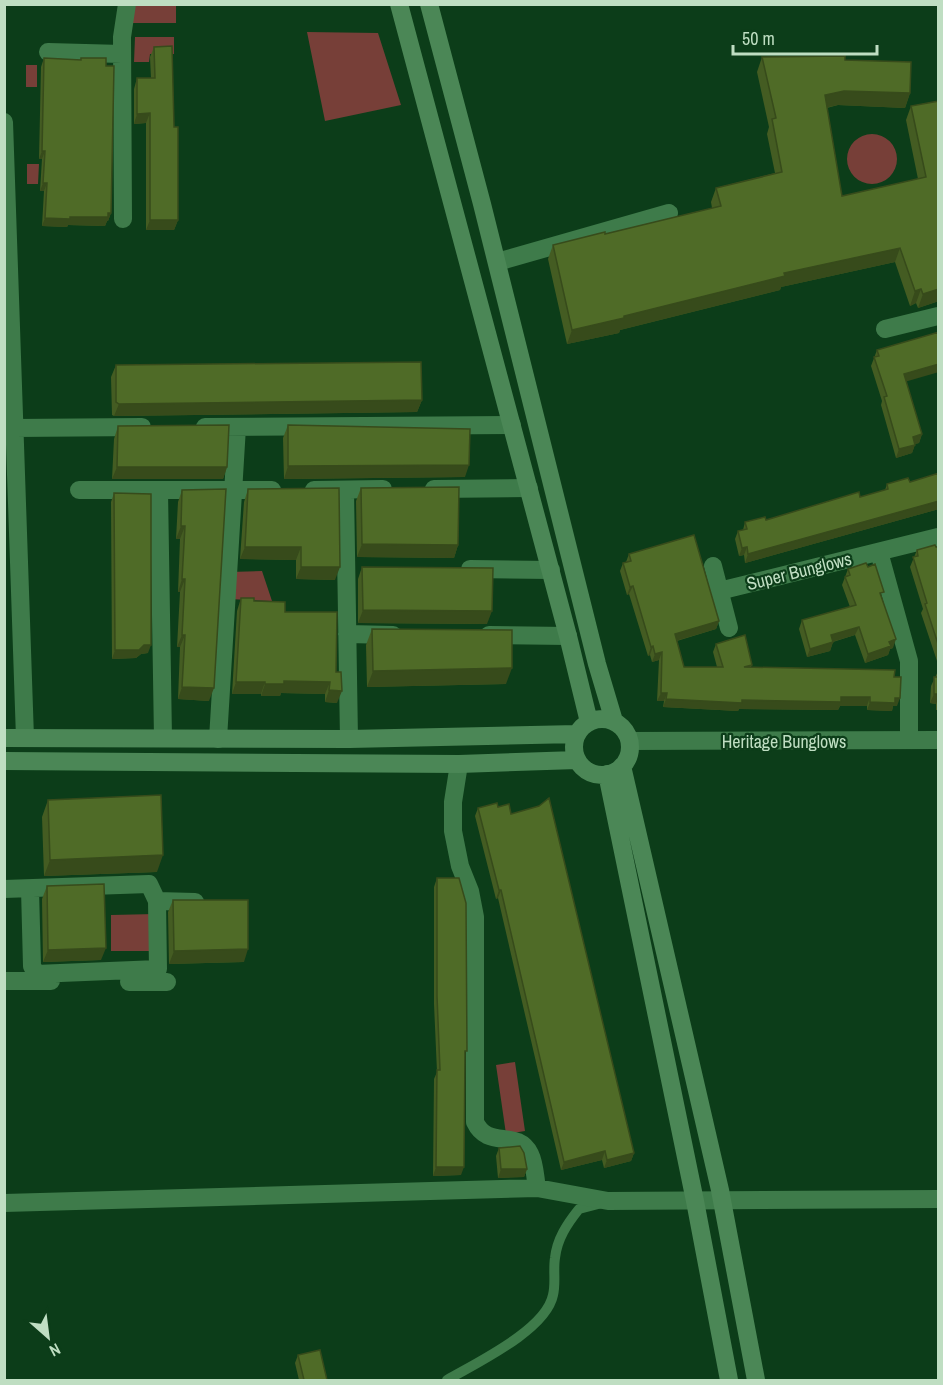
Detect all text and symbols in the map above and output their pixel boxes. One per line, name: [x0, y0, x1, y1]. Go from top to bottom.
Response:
scale bar: [733, 18, 877, 56]
text: 50 m: [742, 26, 775, 51]
street label: Super Bunglows: [744, 546, 854, 596]
street label: Heritage Bunglows: [722, 729, 846, 754]
north arrow: [18, 1307, 78, 1367]
text: N: [46, 1338, 64, 1362]

